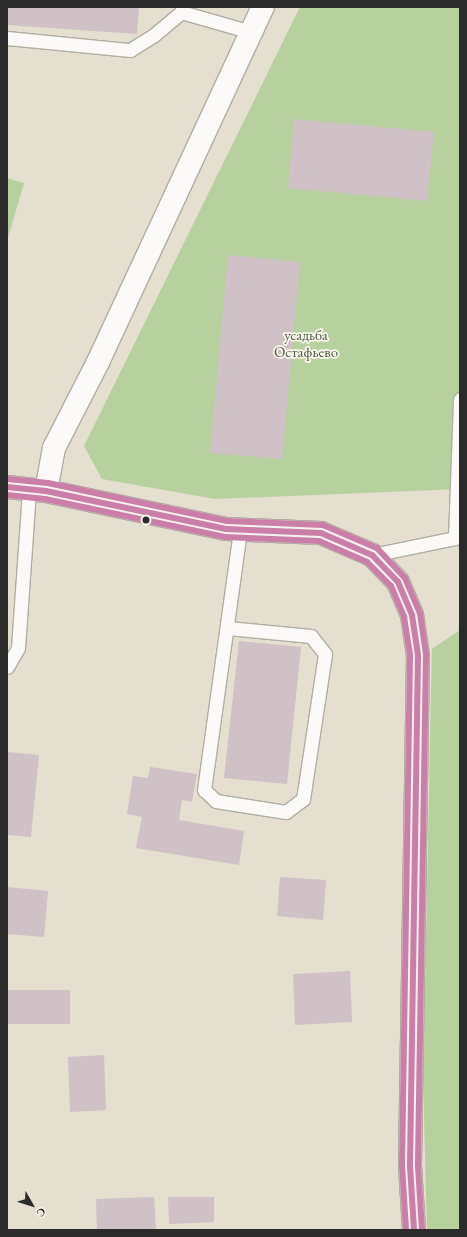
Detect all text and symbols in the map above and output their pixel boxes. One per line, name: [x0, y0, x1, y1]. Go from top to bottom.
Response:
park label: усадьба Остафьево: [274, 325, 338, 360]
unlabelled marker: [141, 515, 151, 525]
north arrow: [12, 1185, 52, 1225]
text: С: [33, 1205, 49, 1220]

